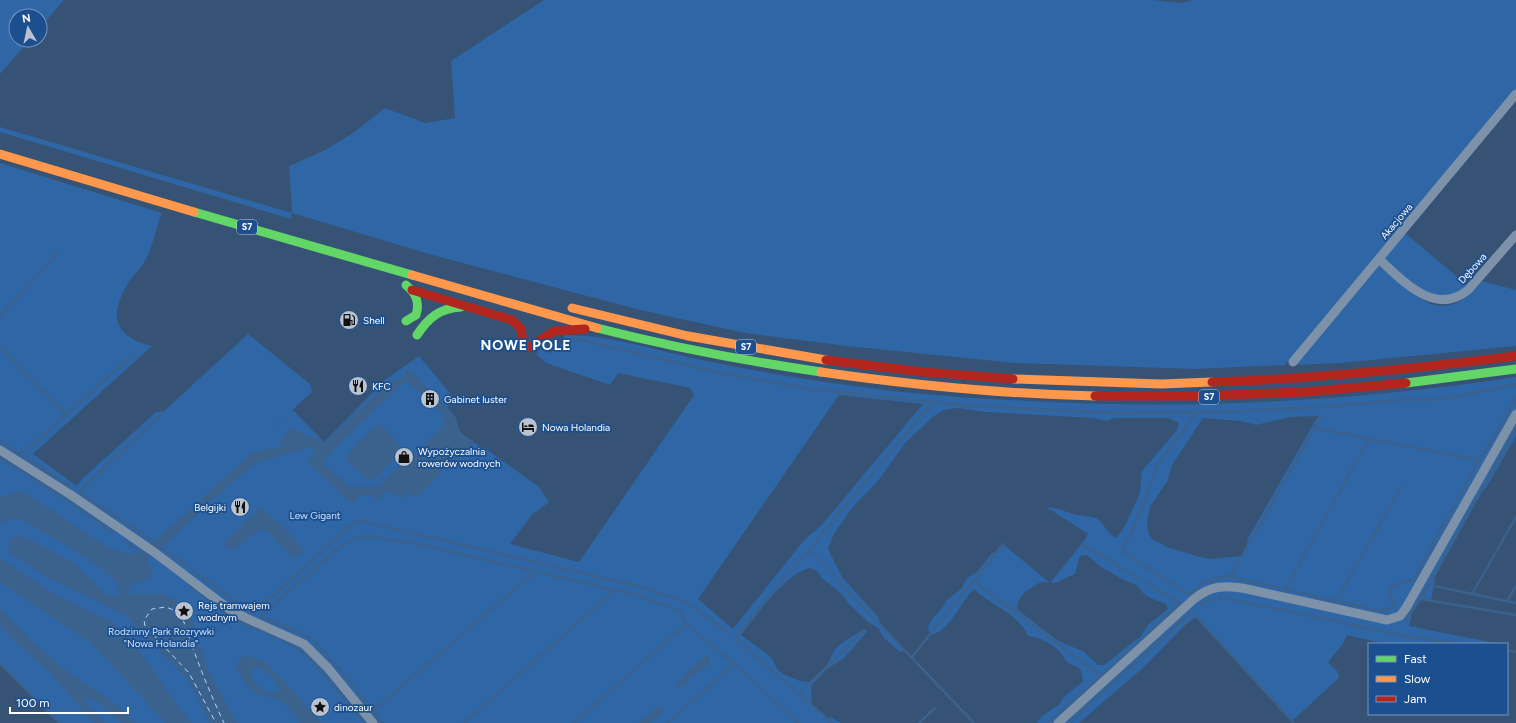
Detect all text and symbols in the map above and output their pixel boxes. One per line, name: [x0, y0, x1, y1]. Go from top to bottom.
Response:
north arrow: [8, 8, 48, 48]
text: N: [21, 12, 32, 26]
street label: Akacjowa: [1378, 201, 1415, 242]
road number: S7: [237, 220, 257, 234]
street label: Dębowa: [1455, 250, 1489, 286]
fuel station icon: Shell: [338, 309, 360, 331]
place label: Shell: [363, 314, 385, 327]
district label: NOWE POLE: [480, 337, 572, 354]
road number: S7: [736, 340, 756, 354]
restaurant icon: KFC: [347, 375, 369, 397]
place label: KFC: [372, 380, 391, 393]
building icon: Gabinet luster: [419, 388, 441, 410]
road number: S7: [1199, 390, 1219, 404]
place label: Gabinet luster: [444, 393, 508, 406]
hotel icon: Nowa Holandia: [517, 416, 539, 438]
place label: Nowa Holandia: [542, 421, 610, 434]
place label: Wypożyczalnia rowerów wodnych: [418, 445, 501, 470]
shop icon: Wypożyczalnia rowerów wodnych: [393, 446, 415, 468]
restaurant icon: Belgijki: [229, 496, 251, 518]
place label: Belgijki: [194, 501, 226, 514]
park label: Lew Gigant: [289, 509, 341, 522]
place label: Rejs tramwajem wodnym: [198, 599, 270, 624]
place icon: Rejs tramwajem wodnym: [173, 600, 195, 622]
park label: Rodzinny Park Rozrywki "Nowa Holandia": [108, 625, 214, 650]
legend: [1368, 643, 1508, 715]
text: Fast: [1404, 652, 1427, 666]
text: Slow: [1404, 672, 1431, 686]
scale bar: [10, 689, 128, 715]
text: Jam: [1404, 692, 1427, 706]
text: 100 m: [16, 696, 50, 710]
place icon: dinozaur: [309, 696, 331, 718]
place label: dinozaur: [334, 701, 373, 714]

